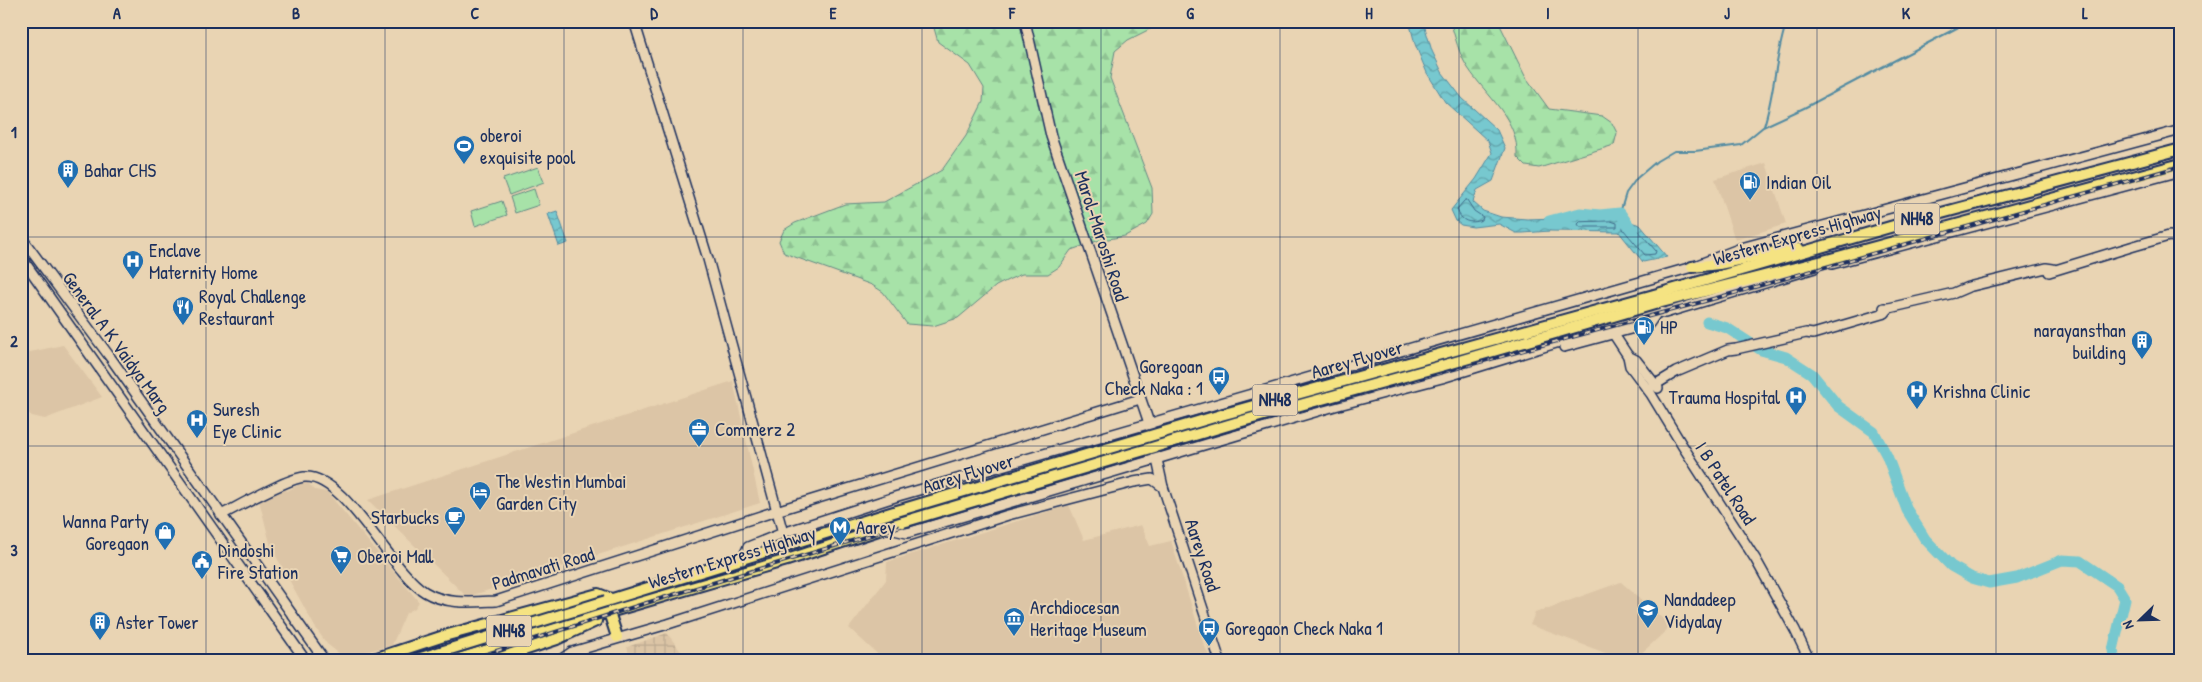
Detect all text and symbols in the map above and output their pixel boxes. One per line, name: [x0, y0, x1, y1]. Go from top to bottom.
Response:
text: A: [113, 2, 121, 24]
text: B: [292, 2, 300, 24]
text: C: [471, 2, 480, 24]
text: D: [650, 2, 658, 24]
text: E: [829, 2, 837, 24]
text: F: [1008, 2, 1016, 24]
text: G: [1186, 2, 1194, 24]
text: H: [1365, 2, 1373, 24]
text: I: [1546, 2, 1550, 24]
text: J: [1724, 2, 1730, 24]
text: K: [1902, 2, 1911, 24]
text: L: [2082, 2, 2088, 24]
text: 1: [11, 121, 17, 143]
place label: oberoi exquisite pool: [480, 122, 576, 170]
sports icon: oberoi exquisite pool: [452, 134, 476, 165]
place label: Bahar CHS: [84, 157, 156, 183]
building icon: Bahar CHS: [56, 158, 80, 189]
street label: Marol-Maroshi Road: [1069, 168, 1135, 305]
place label: Indian Oil: [1766, 169, 1832, 195]
fuel station icon: Indian Oil: [1738, 170, 1762, 201]
street label: Western Express Highway: [1710, 199, 1884, 271]
road number: NH48: [1894, 203, 1940, 234]
place label: Enclave Maternity Home: [149, 237, 258, 285]
hospital icon: Enclave Maternity Home: [121, 249, 145, 280]
street label: General A K Vaidya Marg: [57, 266, 177, 418]
place label: Royal Challenge Restaurant: [199, 283, 307, 331]
restaurant icon: Royal Challenge Restaurant: [171, 295, 195, 326]
place label: HP: [1660, 314, 1678, 340]
fuel station icon: HP: [1632, 315, 1656, 346]
place label: narayansthan building: [2033, 317, 2126, 365]
building icon: narayansthan building: [2130, 329, 2154, 360]
text: 2: [10, 330, 18, 352]
street label: Aarey Flyover: [1308, 333, 1407, 385]
place label: Goregoan Check Naka : 1: [1104, 353, 1203, 401]
bus stop icon: Goregoan Check Naka : 1: [1207, 365, 1231, 396]
place label: Krishna Clinic: [1933, 378, 2031, 404]
hospital icon: Krishna Clinic: [1905, 379, 1929, 410]
road number: NH48: [1252, 384, 1298, 416]
place label: Trauma Hospital: [1669, 384, 1781, 410]
hospital icon: Trauma Hospital: [1784, 385, 1808, 416]
place label: Suresh Eye Clinic: [213, 396, 282, 444]
hospital icon: Suresh Eye Clinic: [185, 408, 209, 439]
place label: Commerz 2: [715, 416, 795, 442]
office icon: Commerz 2: [687, 417, 711, 448]
street label: I B Patel Road: [1689, 436, 1763, 530]
street label: Aarey Flyover: [919, 447, 1018, 499]
place label: The Westin Mumbai Garden City: [496, 468, 627, 516]
hotel icon: The Westin Mumbai Garden City: [468, 480, 492, 511]
place label: Starbucks: [371, 504, 439, 530]
cafe icon: Starbucks: [443, 505, 467, 536]
place label: Wanna Party Goregaon: [62, 508, 149, 556]
place label: Aarey: [856, 514, 896, 540]
metro station icon: Aarey: [828, 515, 852, 546]
street label: Aarey Road: [1179, 515, 1227, 595]
street label: Western Express Highway: [645, 519, 819, 595]
shop icon: Wanna Party Goregaon: [153, 520, 177, 551]
place label: Dindoshi Fire Station: [217, 537, 298, 585]
text: 3: [10, 539, 18, 561]
street label: Padmavati Road: [489, 540, 598, 596]
place label: Oberoi Mall: [357, 543, 434, 569]
supermarket icon: Oberoi Mall: [329, 544, 353, 575]
public building icon: Dindoshi Fire Station: [190, 549, 214, 580]
place label: Nandadeep Vidyalay: [1664, 586, 1736, 634]
place label: Archdiocesan Heritage Museum: [1030, 594, 1147, 642]
north arrow: [2114, 594, 2164, 644]
school or university icon: Nandadeep Vidyalay: [1636, 598, 1660, 629]
museum icon: Archdiocesan Heritage Museum: [1002, 606, 1026, 637]
place label: Aster Tower: [116, 609, 199, 635]
building icon: Aster Tower: [88, 610, 112, 641]
place label: Goregaon Check Naka 1: [1225, 615, 1383, 641]
road number: NH48: [486, 616, 532, 646]
bus stop icon: Goregaon Check Naka 1: [1197, 616, 1221, 647]
text: N: [2117, 618, 2138, 632]

